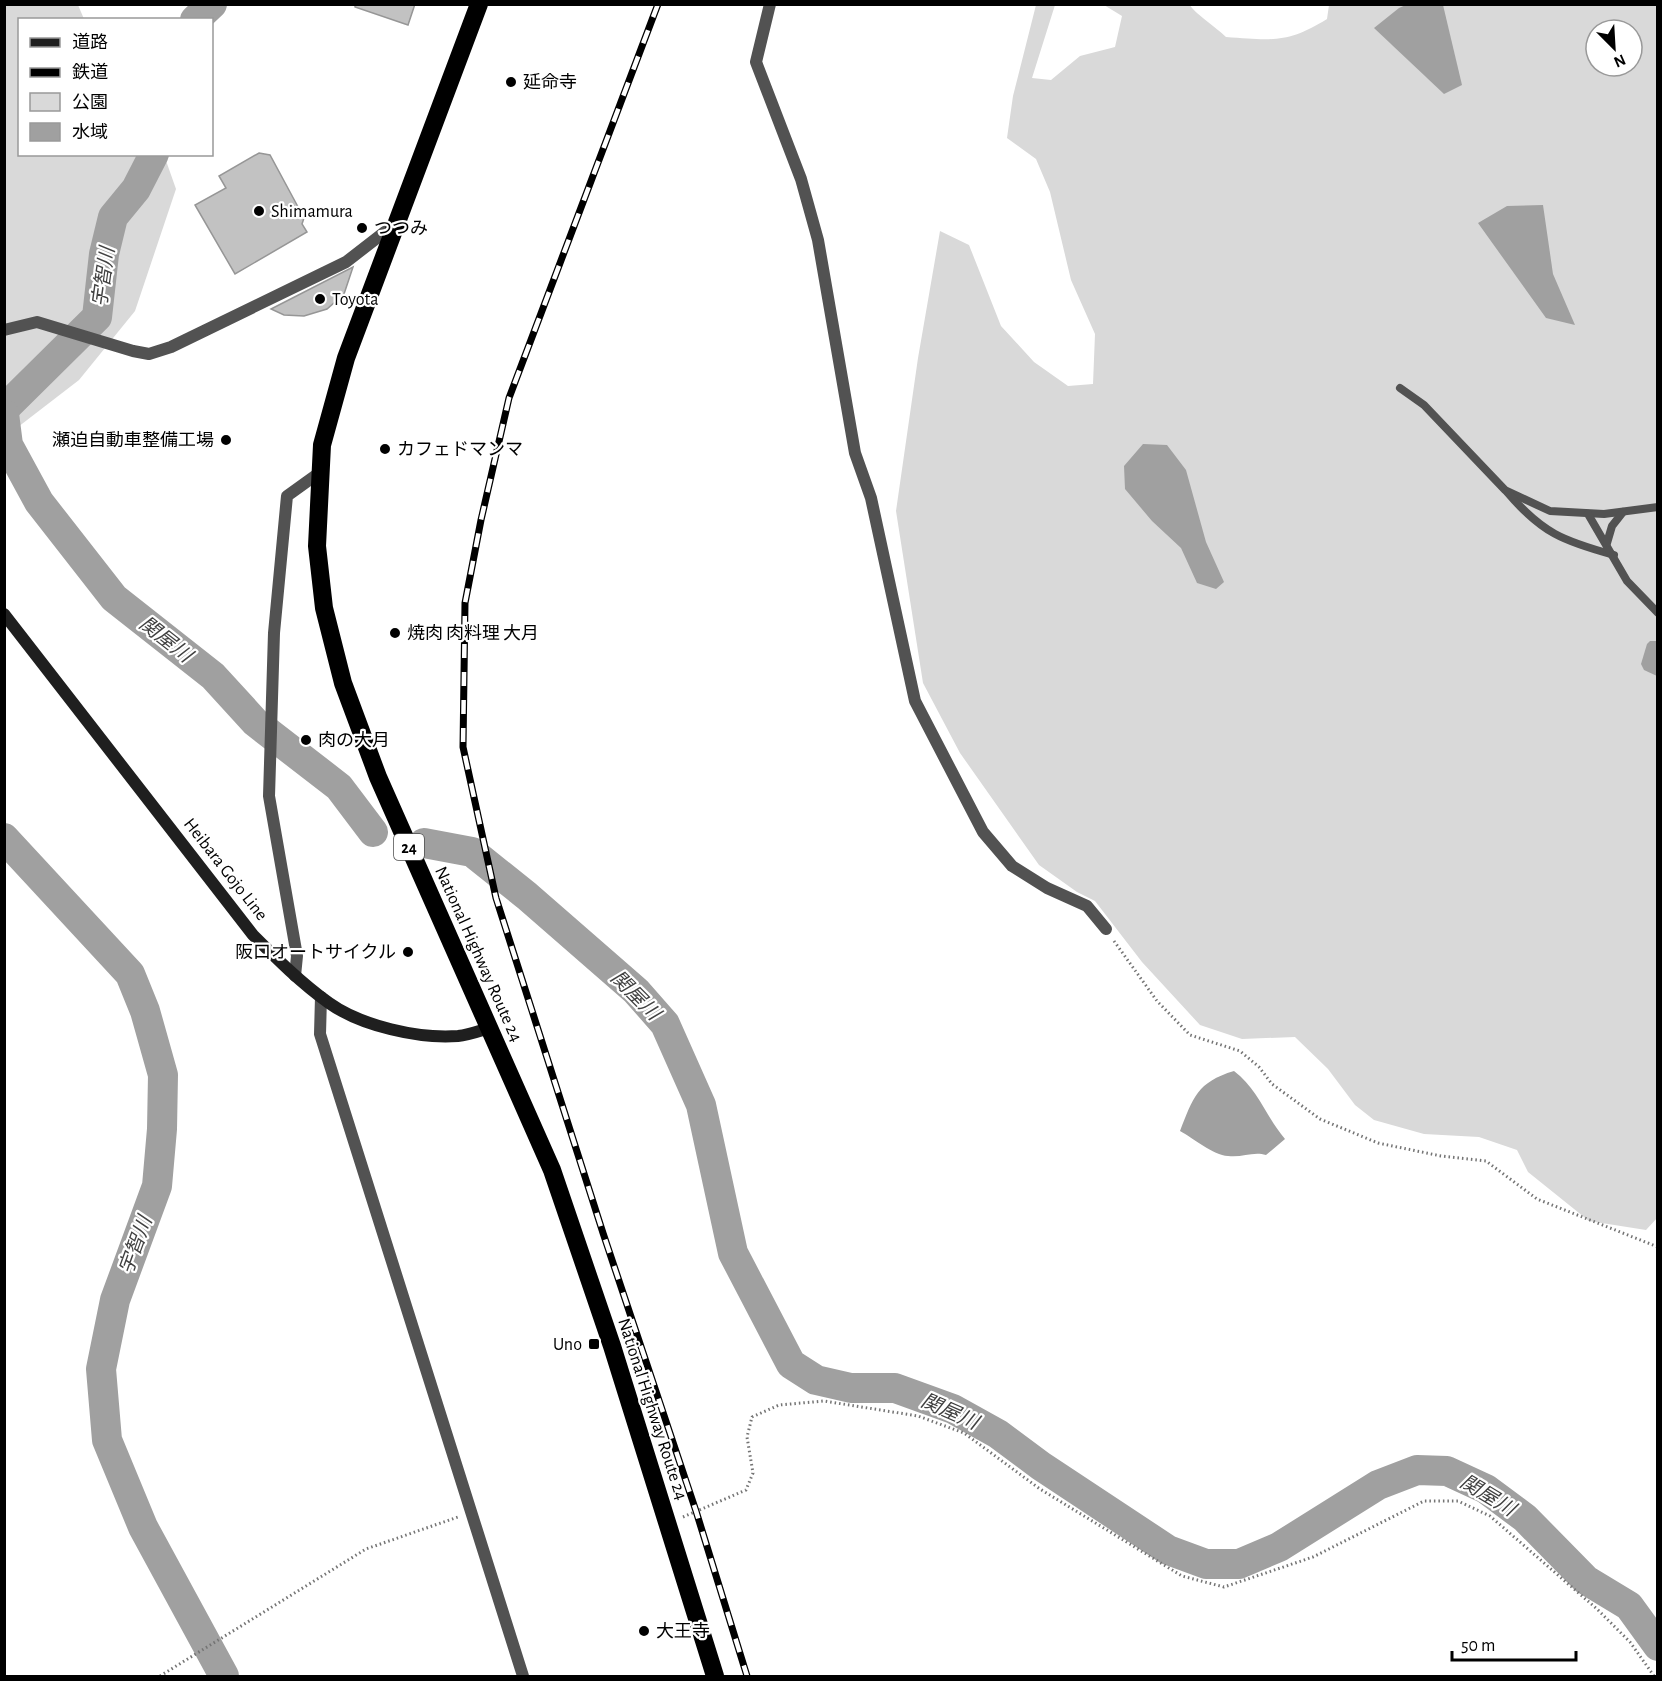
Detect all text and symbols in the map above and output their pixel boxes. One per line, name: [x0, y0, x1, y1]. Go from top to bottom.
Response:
legend: [18, 18, 213, 156]
north arrow: [1584, 18, 1644, 78]
text: 道路: [72, 32, 108, 52]
text: N: [1611, 51, 1628, 70]
text: 鉄道: [72, 62, 108, 82]
place label: 延命寺: [523, 72, 577, 92]
marker: 延命寺: [504, 75, 518, 89]
text: 公園: [72, 93, 108, 112]
text: 水域: [72, 123, 108, 142]
place label: Shimamura: [271, 203, 353, 221]
marker: Shimamura: [252, 204, 266, 218]
place label: つつみ: [374, 220, 428, 238]
marker: つつみ: [355, 221, 369, 235]
water label: 宇智川: [89, 244, 118, 308]
place label: Toyota: [332, 291, 379, 309]
marker: Toyota: [313, 292, 327, 306]
place label: 瀬迫自動車整備工場: [52, 430, 214, 450]
marker: 瀬迫自動車整備工場: [219, 433, 233, 447]
place label: カフェドマンマ: [397, 441, 523, 459]
marker: カフェドマンマ: [378, 442, 392, 456]
water label: 関屋川: [136, 613, 197, 667]
place label: 焼肉 肉料理 大月: [407, 623, 539, 643]
marker: 焼肉 肉料理 大月: [388, 626, 402, 640]
place label: 肉の大月: [318, 731, 390, 750]
marker: 肉の大月: [299, 733, 313, 747]
street label: Heibara Gojo Line: [180, 815, 271, 924]
road number: 24: [394, 834, 424, 860]
street label: National Highway Route 24: [431, 864, 525, 1045]
place label: 阪口オートサイクル: [235, 943, 396, 962]
marker: 阪口オートサイクル: [401, 945, 415, 959]
water label: 関屋川: [607, 967, 665, 1025]
water label: 宇智川: [115, 1212, 156, 1277]
street label: National Highway Route 24: [614, 1316, 690, 1503]
place label: Uno: [553, 1336, 582, 1354]
marker: Uno: [587, 1337, 601, 1351]
water label: 関屋川: [918, 1391, 983, 1434]
water label: 関屋川: [1457, 1472, 1520, 1521]
place label: 大王寺: [656, 1622, 710, 1641]
marker: 大王寺: [637, 1624, 651, 1638]
scale bar: [1452, 1624, 1576, 1662]
text: 50 m: [1461, 1637, 1495, 1655]

